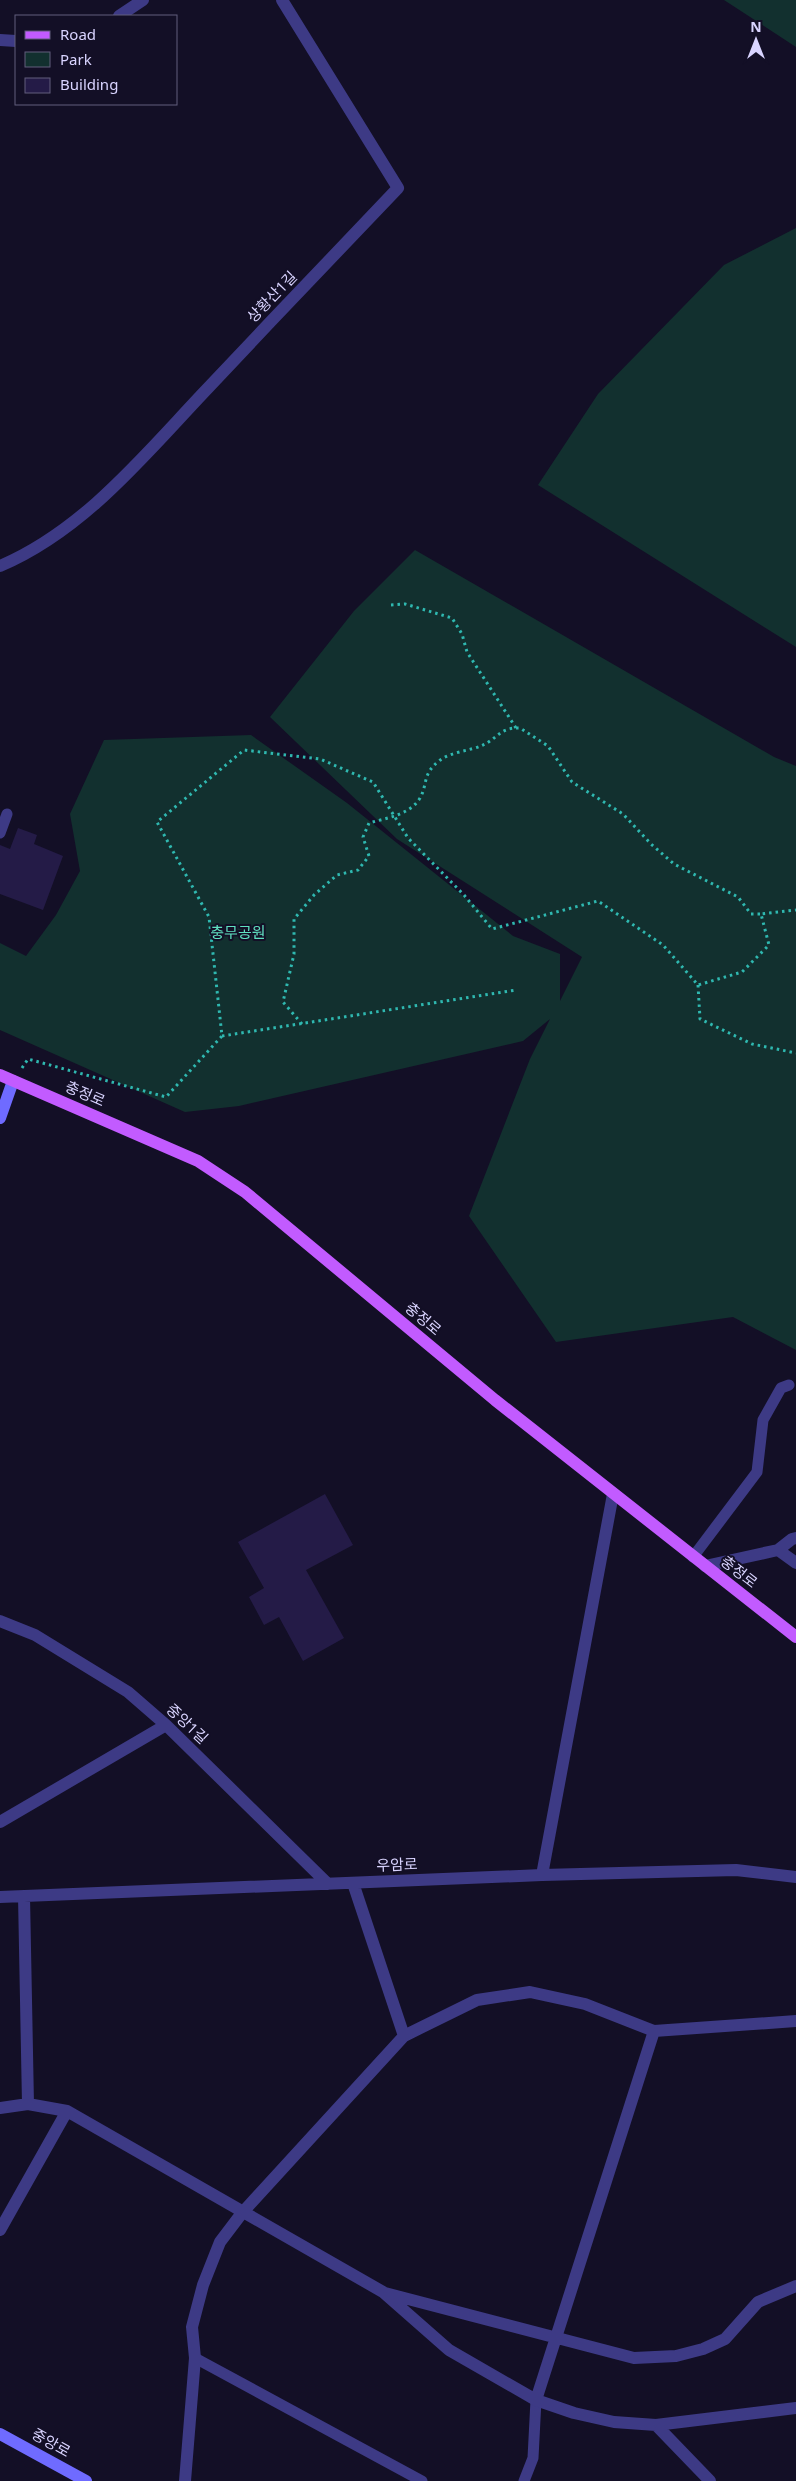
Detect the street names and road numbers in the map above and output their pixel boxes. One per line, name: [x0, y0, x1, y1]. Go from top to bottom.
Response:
street label: 상황산1길: [242, 266, 301, 326]
street label: 충정로: [62, 1076, 108, 1110]
street label: 충정로: [401, 1297, 446, 1339]
street label: 충정로: [717, 1551, 762, 1592]
street label: 중앙1길: [163, 1699, 213, 1748]
street label: 우암로: [376, 1853, 418, 1875]
street label: 중앙로: [29, 2423, 74, 2461]

